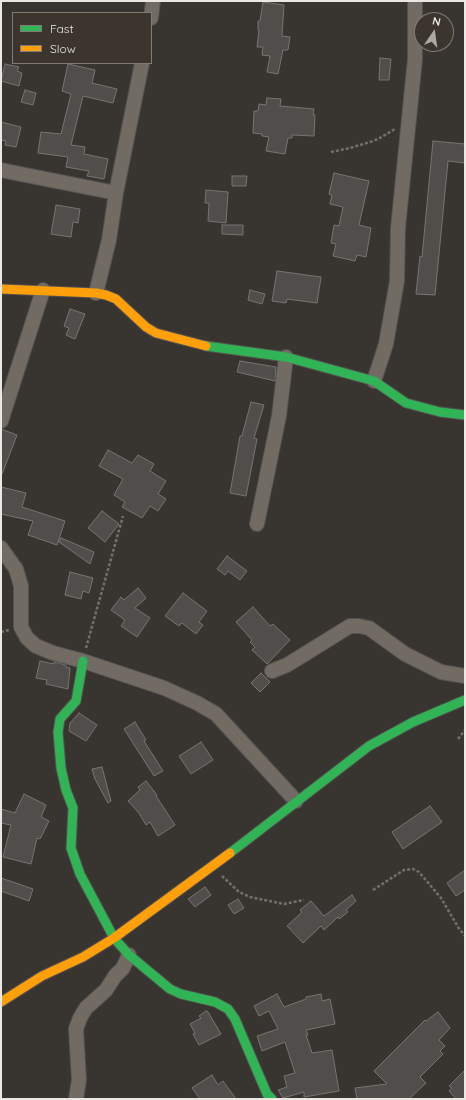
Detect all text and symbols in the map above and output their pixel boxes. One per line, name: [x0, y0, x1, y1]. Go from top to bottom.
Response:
legend: [12, 12, 152, 64]
north arrow: [414, 12, 454, 52]
text: N: [431, 14, 442, 29]
text: Fast: [50, 21, 74, 36]
text: Slow: [50, 41, 76, 56]

